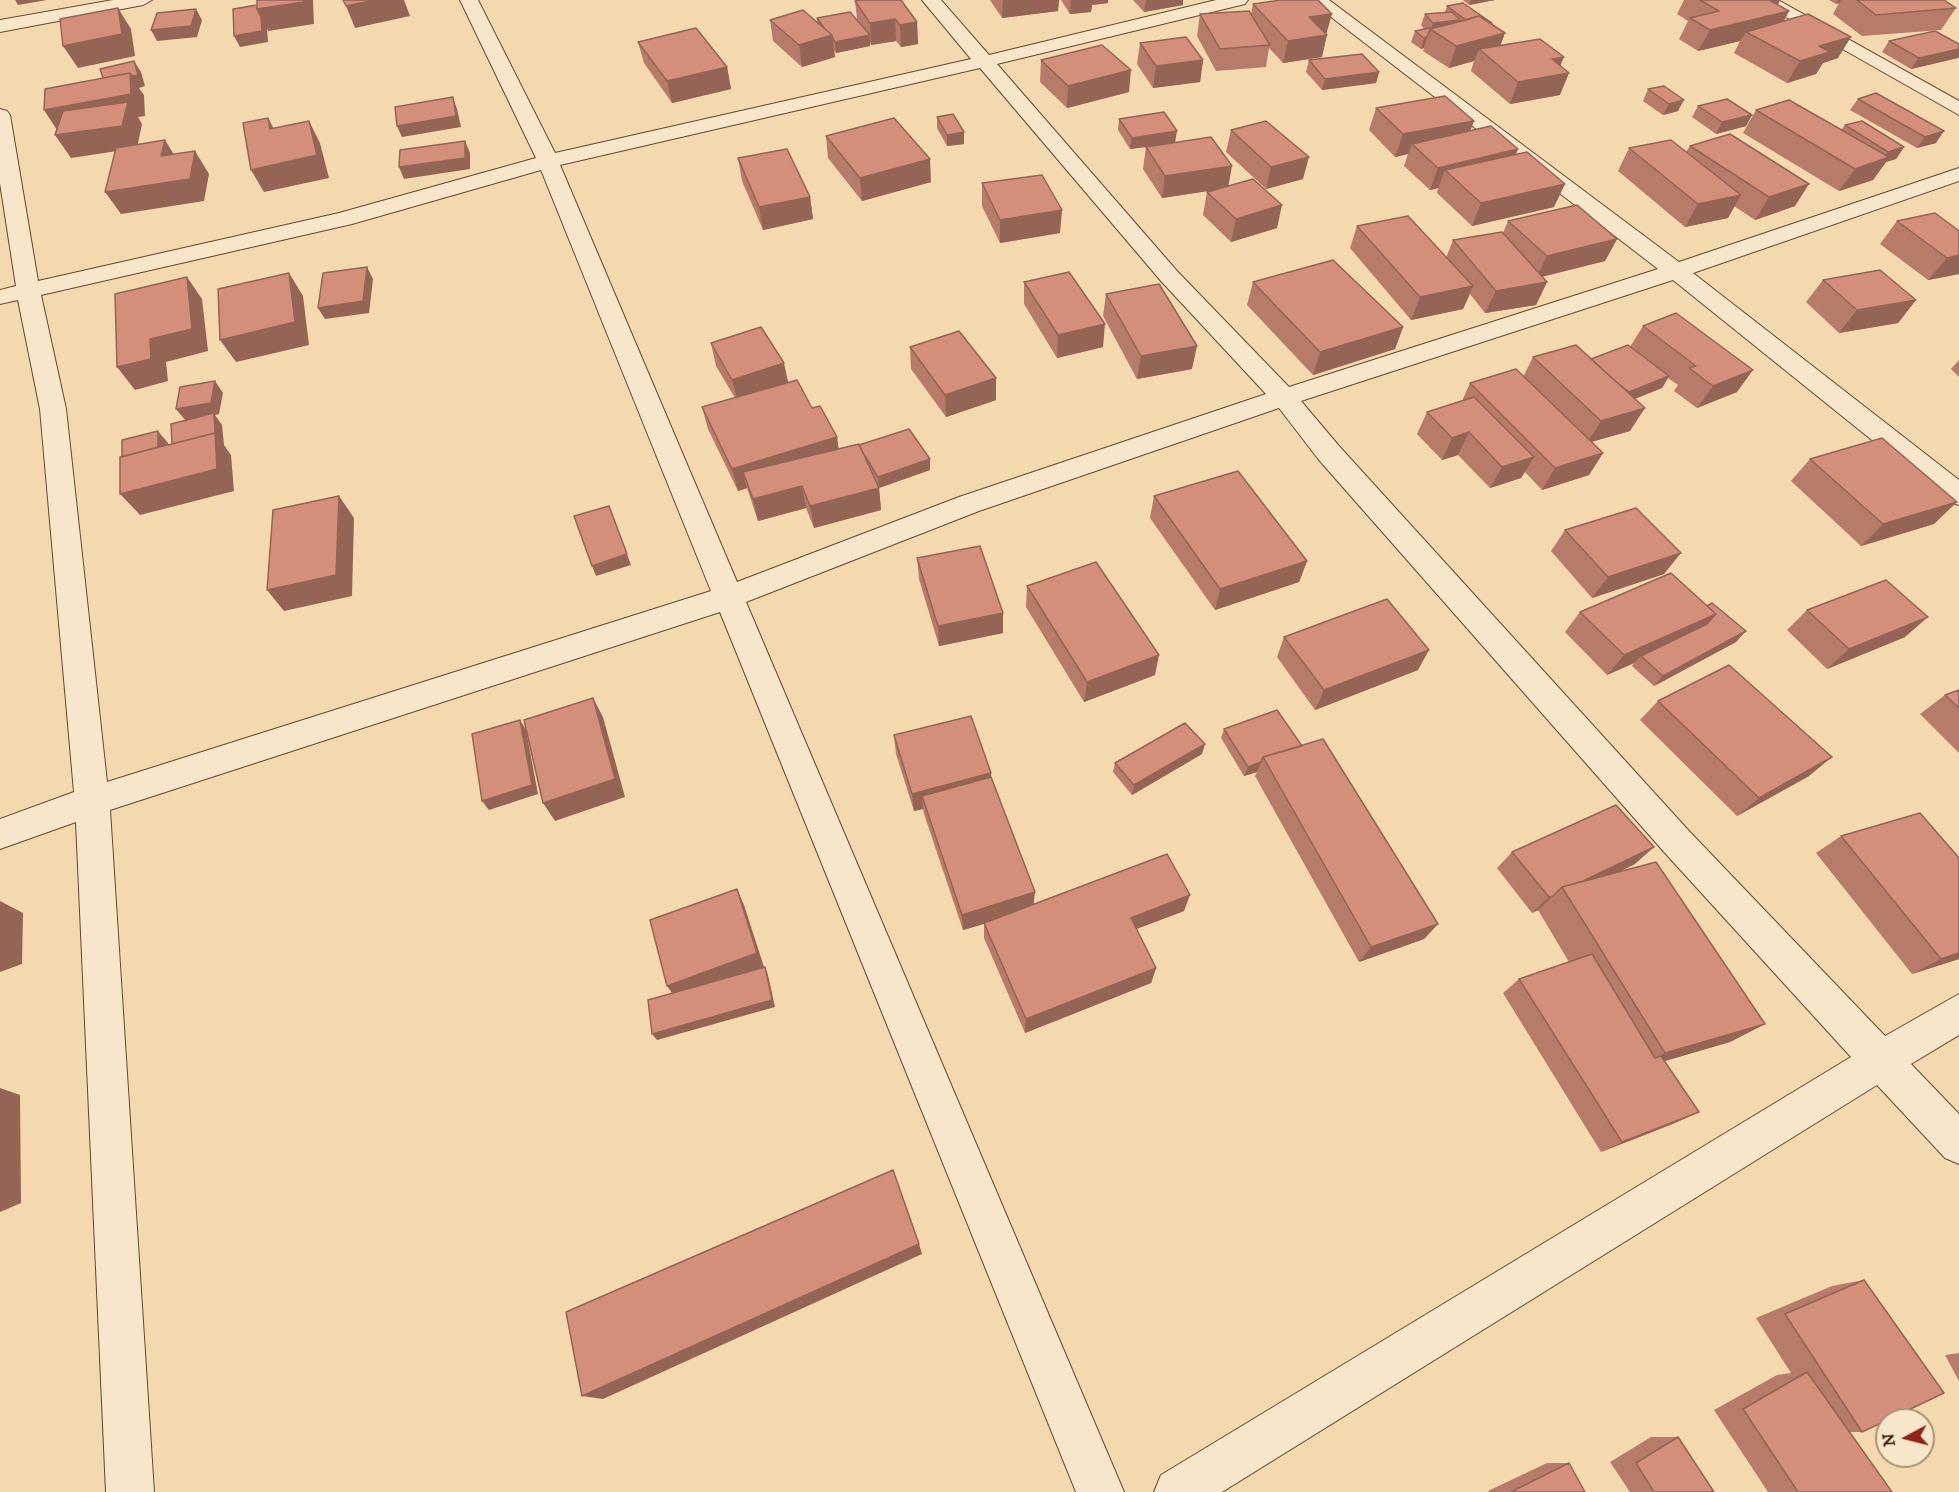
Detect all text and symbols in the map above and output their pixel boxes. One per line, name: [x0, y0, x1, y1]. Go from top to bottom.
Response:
north arrow: [1875, 1408, 1935, 1468]
text: N: [1878, 1432, 1900, 1448]

